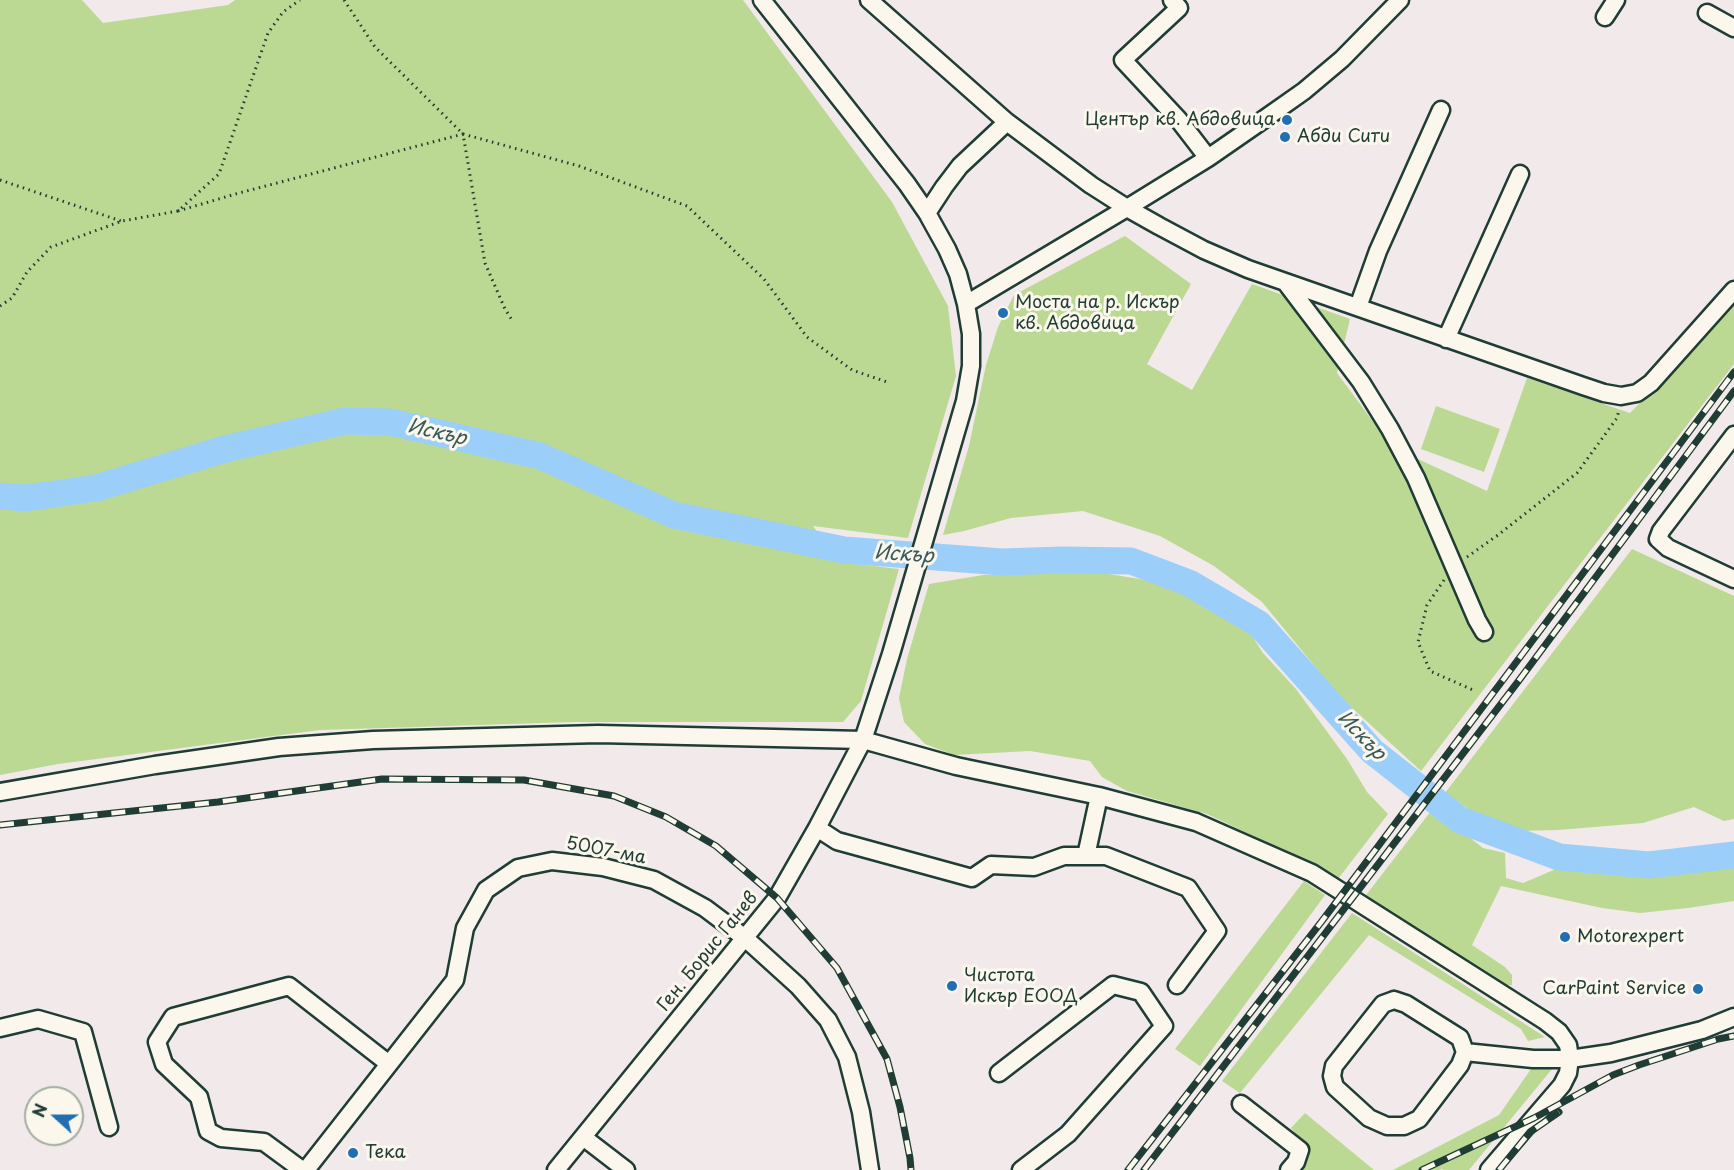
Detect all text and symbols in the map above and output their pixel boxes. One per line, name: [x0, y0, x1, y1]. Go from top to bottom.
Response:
place label: Център кв. Абдовица: [1085, 109, 1275, 131]
marker: Център кв. Абдовица: [1280, 113, 1294, 127]
place label: Абди Сити: [1297, 126, 1390, 148]
marker: Абди Сити: [1278, 130, 1292, 144]
place label: Моста на р. Искър кв. Абдовица: [1015, 292, 1180, 334]
marker: Моста на р. Искър кв. Абдовица: [996, 306, 1010, 320]
water label: Искър: [405, 415, 469, 451]
water label: Искър: [874, 541, 934, 569]
water label: Искър: [1332, 706, 1390, 766]
street label: 5007-ма: [564, 833, 648, 869]
street label: Ген. Борис Ганев: [653, 888, 763, 1016]
place label: Motorexpert: [1577, 926, 1684, 948]
marker: Motorexpert: [1558, 930, 1572, 944]
place label: Чистота Искър ЕООД: [964, 965, 1078, 1008]
place label: CarPaint Service: [1542, 978, 1686, 1000]
marker: Чистота Искър ЕООД: [945, 979, 959, 993]
marker: CarPaint Service: [1691, 982, 1705, 996]
north arrow: [24, 1086, 84, 1146]
text: N: [26, 1100, 53, 1120]
place label: Тека: [365, 1142, 406, 1164]
marker: Тека: [346, 1146, 360, 1160]

